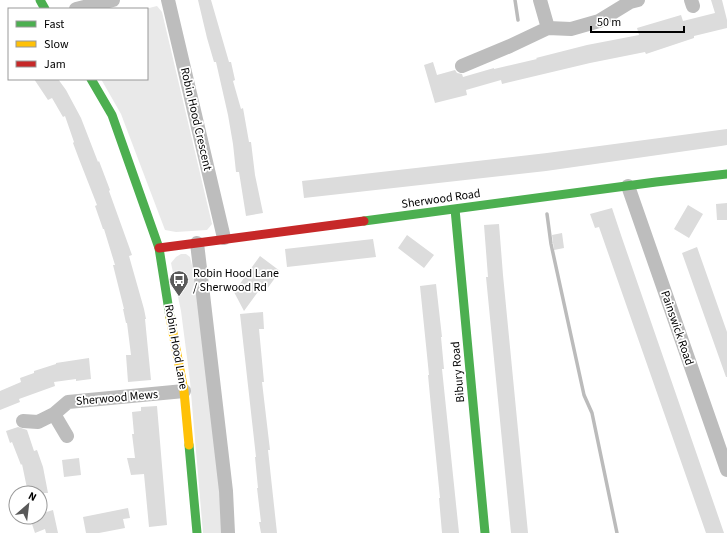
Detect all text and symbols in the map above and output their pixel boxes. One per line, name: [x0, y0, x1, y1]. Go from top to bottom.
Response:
legend: [8, 8, 148, 80]
scale bar: [591, 8, 684, 34]
text: 50 m: [597, 14, 621, 31]
text: Fast: [44, 16, 64, 33]
text: Slow: [44, 36, 69, 53]
text: Jam: [44, 56, 66, 73]
street label: Robin Hood Crescent: [176, 66, 216, 172]
street label: Sherwood Road: [400, 185, 482, 213]
place label: Robin Hood Lane / Sherwood Rd: [193, 265, 279, 296]
bus stop icon: Robin Hood Lane / Sherwood Rd: [168, 269, 190, 297]
street label: Painswick Road: [656, 288, 698, 368]
street label: Robin Hood Lane: [160, 303, 192, 391]
street label: Bibury Road: [447, 341, 469, 403]
street label: Sherwood Mews: [75, 386, 159, 410]
north arrow: [8, 485, 48, 525]
text: N: [26, 488, 39, 505]

